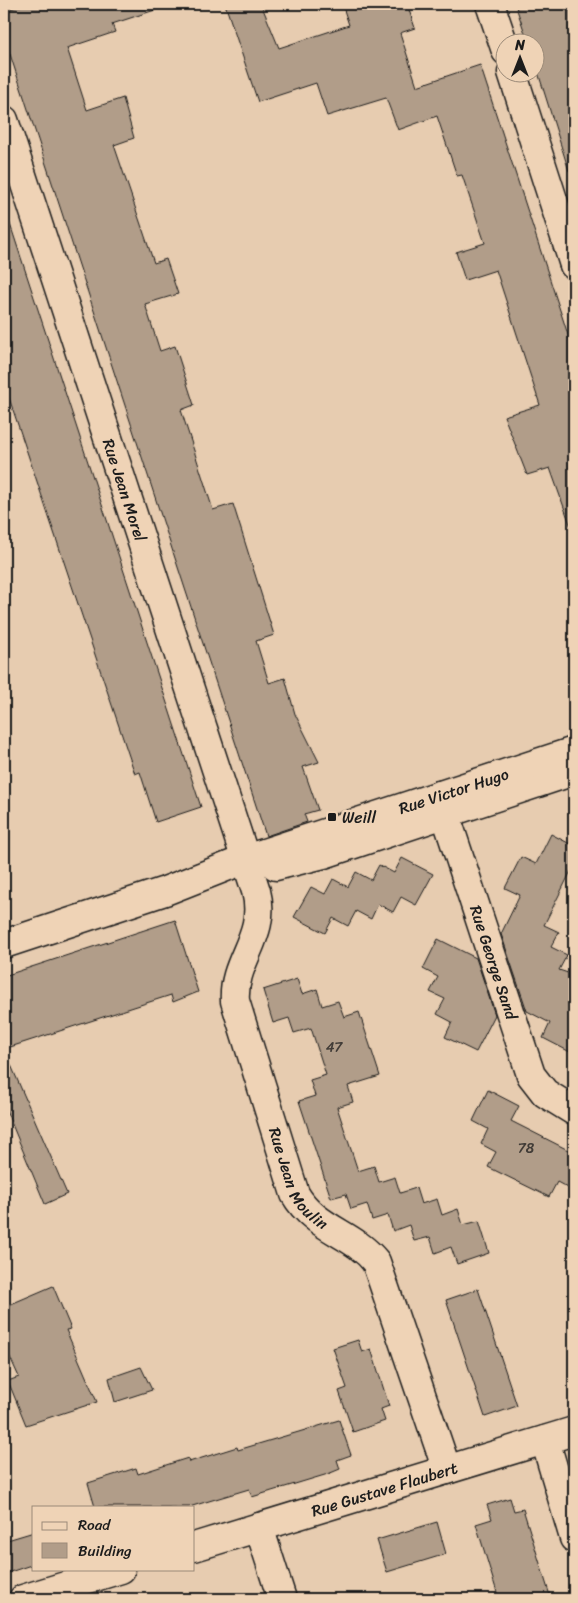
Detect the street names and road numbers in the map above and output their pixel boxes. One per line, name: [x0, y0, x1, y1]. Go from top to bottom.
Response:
street label: Rue Jean Morel: [94, 435, 155, 545]
street label: Rue Victor Hugo: [395, 759, 512, 822]
street label: Rue George Sand: [462, 901, 527, 1025]
street label: Rue Jean Moulin: [261, 1123, 335, 1237]
street label: Rue Gustave Flaubert: [308, 1453, 461, 1525]

